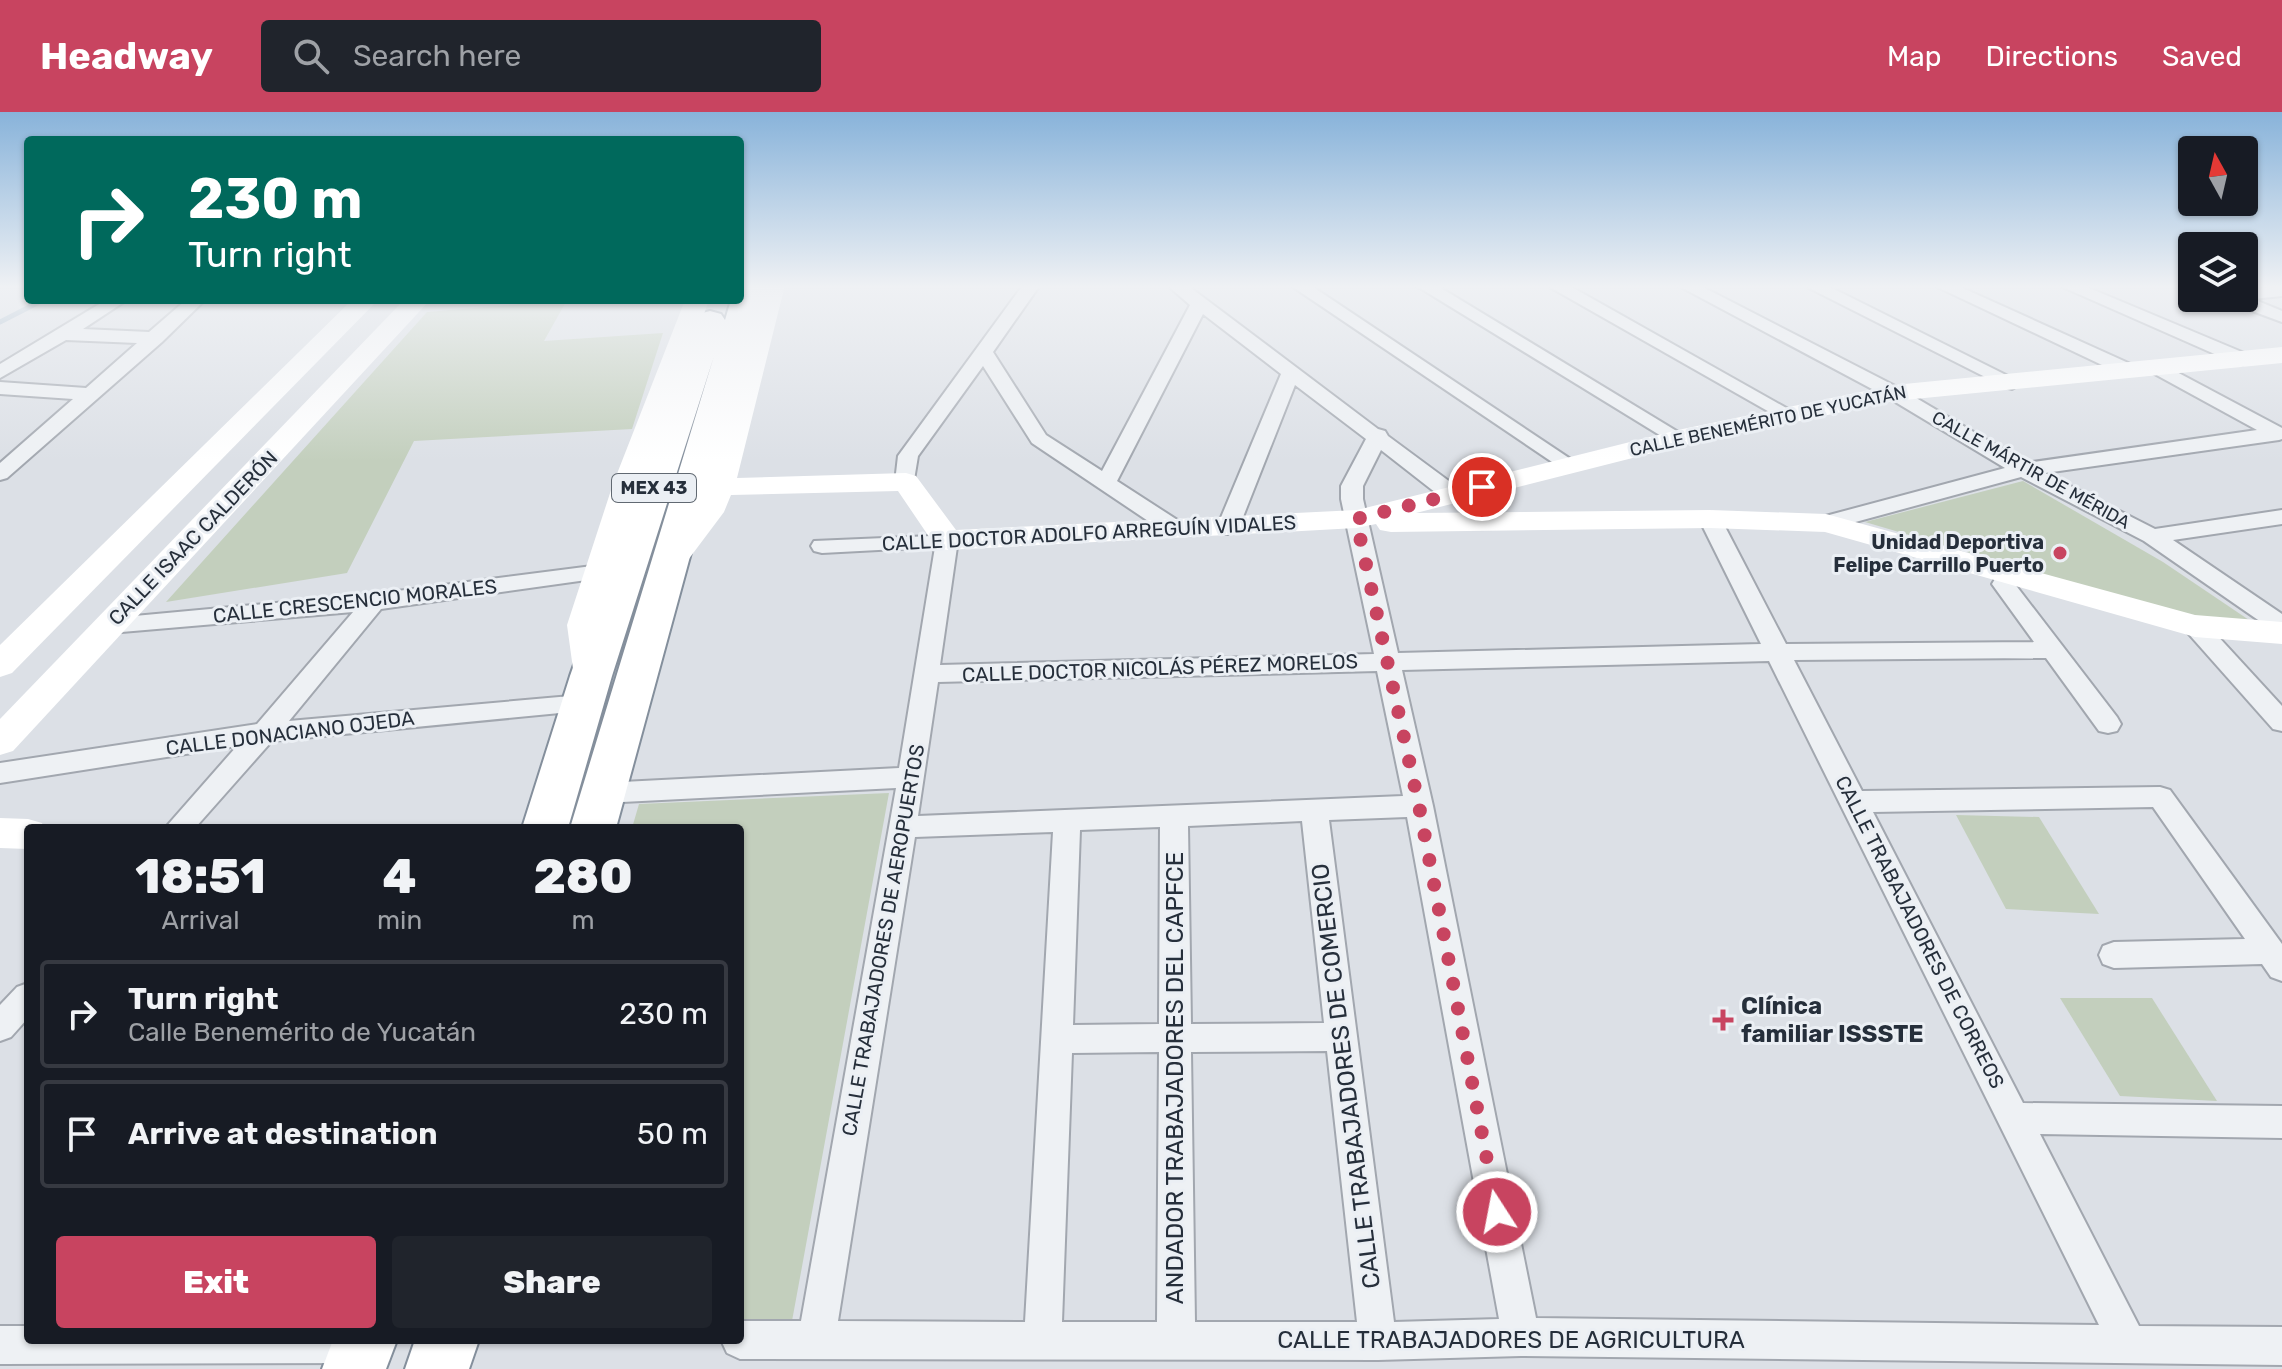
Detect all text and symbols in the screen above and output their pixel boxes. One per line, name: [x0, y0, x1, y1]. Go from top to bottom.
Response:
search box: [261, 20, 821, 92]
text: Headway: [40, 33, 213, 79]
icon: search: [289, 34, 333, 78]
text: Search here: [353, 38, 521, 74]
text: Map: [1887, 40, 1941, 73]
text: Directions: [1985, 40, 2118, 73]
text: Saved: [2162, 40, 2242, 73]
north arrow: [2178, 136, 2258, 216]
map controls: [2178, 136, 2258, 312]
text: 230 m: [188, 166, 363, 232]
icon: right: [56, 168, 160, 272]
button: layers: [2178, 232, 2258, 312]
text: Turn right: [188, 233, 352, 276]
street label: CALLE BENEMÉRITO DE YUCATÁN: [1628, 381, 1908, 461]
street label: CALLE MÁRTIR DE MÉRIDA: [1928, 406, 2134, 534]
street label: CALLE ISAAC CALDERÓN: [103, 446, 283, 630]
pin: [1448, 453, 1516, 521]
icon: arrive: [1460, 465, 1504, 509]
road number: MEX 43: [612, 474, 696, 502]
street label: CALLE DOCTOR ADOLFO ARREGUÍN VIDALES: [881, 510, 1297, 556]
place label: Unidad Deportiva Felipe Carrillo Puerto: [1833, 530, 2044, 577]
marker: Unidad Deportiva Felipe Carrillo Puerto: [2051, 544, 2069, 562]
street label: CALLE CRESCENCIO MORALES: [212, 574, 498, 628]
street label: CALLE DOCTOR NICOLÁS PÉREZ MORELOS: [962, 649, 1358, 687]
street label: CALLE DONACIANO OJEDA: [164, 706, 416, 760]
street label: CALLE TRABAJADORES DE AEROPUERTOS: [837, 742, 929, 1138]
street label: CALLE TRABAJADORES DE CORREOS: [1830, 772, 2010, 1092]
text: 18:51: [135, 848, 266, 905]
text: 4: [383, 848, 417, 905]
text: 280: [533, 848, 633, 905]
street label: ANDADOR TRABAJADORES DEL CAPFCE: [1161, 852, 1189, 1304]
street label: CALLE TRABAJADORES DE COMERCIO: [1306, 862, 1386, 1290]
text: Arrival: [161, 905, 240, 936]
text: min: [377, 905, 422, 936]
text: m: [572, 905, 595, 936]
text: Turn right: [128, 981, 279, 1017]
icon: right: [60, 992, 104, 1036]
place label: Clínica familiar ISSSTE: [1741, 992, 1924, 1048]
text: 230 m: [619, 996, 708, 1032]
marker: Clínica familiar ISSSTE: [1712, 1009, 1734, 1031]
text: Calle Benemérito de Yucatán: [128, 1017, 476, 1048]
icon: arrive: [60, 1112, 104, 1156]
text: Arrive at destination: [128, 1116, 438, 1152]
text: 50 m: [637, 1116, 708, 1152]
position arrow: [1455, 1170, 1539, 1254]
button: Exit: [56, 1236, 376, 1328]
button: Share: [392, 1236, 712, 1328]
street label: CALLE TRABAJADORES DE AGRICULTURA: [1277, 1326, 1745, 1354]

